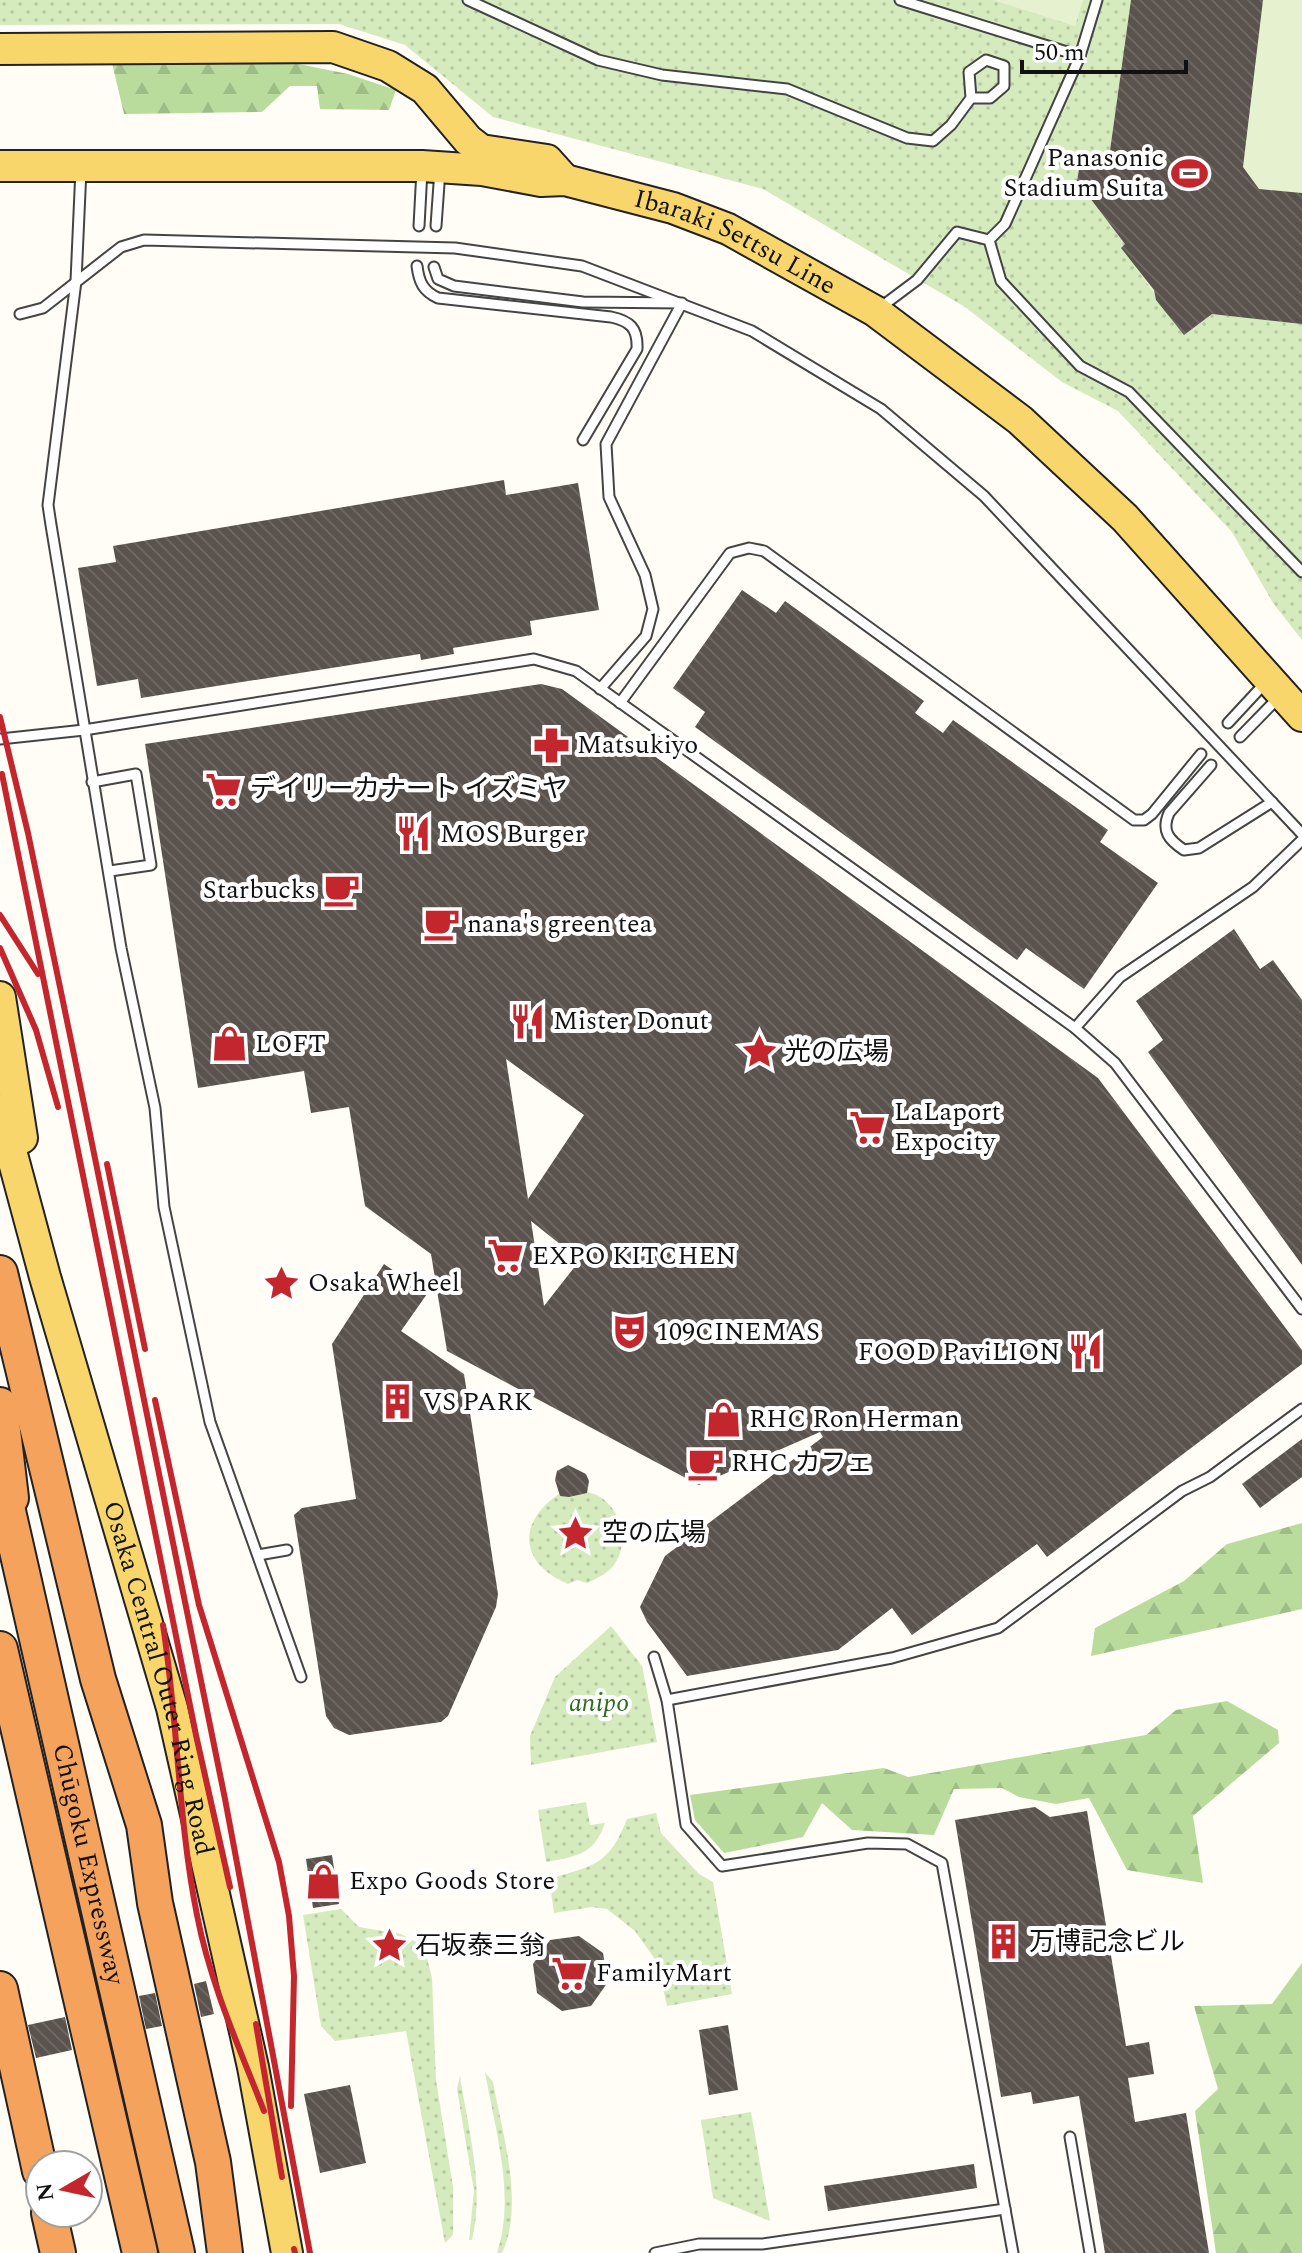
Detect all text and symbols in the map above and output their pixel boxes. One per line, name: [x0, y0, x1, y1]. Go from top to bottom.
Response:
scale bar: [1022, 24, 1186, 74]
text: 50 m: [1034, 35, 1085, 71]
place label: Panasonic Stadium Suita: [1003, 138, 1164, 208]
sports icon: Panasonic Stadium Suita: [1171, 154, 1209, 192]
street label: Ibaraki Settsu Line: [630, 179, 843, 305]
place label: Matsukiyo: [577, 725, 698, 765]
pharmacy icon: Matsukiyo: [532, 726, 570, 764]
place label: デイリーカナート イズミヤ: [250, 769, 568, 809]
supermarket icon: デイリーカナート イズミヤ: [205, 770, 243, 808]
place label: MOS Burger: [440, 814, 585, 854]
restaurant icon: MOS Burger: [395, 815, 433, 853]
place label: Starbucks: [203, 870, 316, 910]
cafe icon: Starbucks: [323, 871, 361, 909]
place label: nana's green tea: [467, 904, 653, 944]
cafe icon: nana's green tea: [422, 905, 460, 943]
place label: Mister Donut: [553, 1001, 709, 1041]
restaurant icon: Mister Donut: [508, 1002, 546, 1040]
place label: LOFT: [255, 1024, 326, 1064]
shop icon: LOFT: [210, 1025, 248, 1063]
place label: 光の広場: [785, 1032, 889, 1072]
place icon: 光の広場: [740, 1033, 778, 1071]
place label: LaLaport Expocity: [894, 1092, 1001, 1162]
supermarket icon: LaLaport Expocity: [849, 1108, 887, 1146]
place label: EXPO KITCHEN: [532, 1236, 736, 1276]
supermarket icon: EXPO KITCHEN: [487, 1237, 525, 1275]
place label: Osaka Wheel: [308, 1263, 460, 1303]
place icon: Osaka Wheel: [263, 1264, 301, 1302]
place label: 109CINEMAS: [656, 1312, 820, 1352]
theatre icon: 109CINEMAS: [611, 1313, 649, 1351]
place label: FOOD PaviLION: [858, 1332, 1060, 1372]
restaurant icon: FOOD PaviLION: [1067, 1333, 1105, 1371]
place label: VS PARK: [423, 1382, 533, 1422]
building icon: VS PARK: [378, 1383, 416, 1421]
place label: RHC Ron Herman: [749, 1399, 960, 1439]
shop icon: RHC Ron Herman: [704, 1400, 742, 1438]
place label: RHC カフェ: [731, 1443, 873, 1483]
cafe icon: RHC カフェ: [686, 1444, 724, 1482]
street label: Osaka Central Outer Ring Road: [92, 1496, 225, 1859]
place label: 空の広場: [602, 1513, 706, 1553]
place icon: 空の広場: [557, 1514, 595, 1552]
park label: anipo: [569, 1683, 629, 1723]
street label: Chūgoku Expressway: [42, 1740, 136, 1990]
place label: Expo Goods Store: [349, 1861, 555, 1901]
shop icon: Expo Goods Store: [304, 1862, 342, 1900]
place label: 万博記念ビル: [1029, 1922, 1185, 1962]
building icon: 万博記念ビル: [984, 1923, 1022, 1961]
place label: 石坂泰三翁: [415, 1926, 545, 1966]
place icon: 石坂泰三翁: [370, 1927, 408, 1965]
place label: FamilyMart: [596, 1953, 732, 1993]
supermarket icon: FamilyMart: [551, 1954, 589, 1992]
north arrow: [24, 2149, 104, 2229]
text: N: [28, 2180, 63, 2203]

